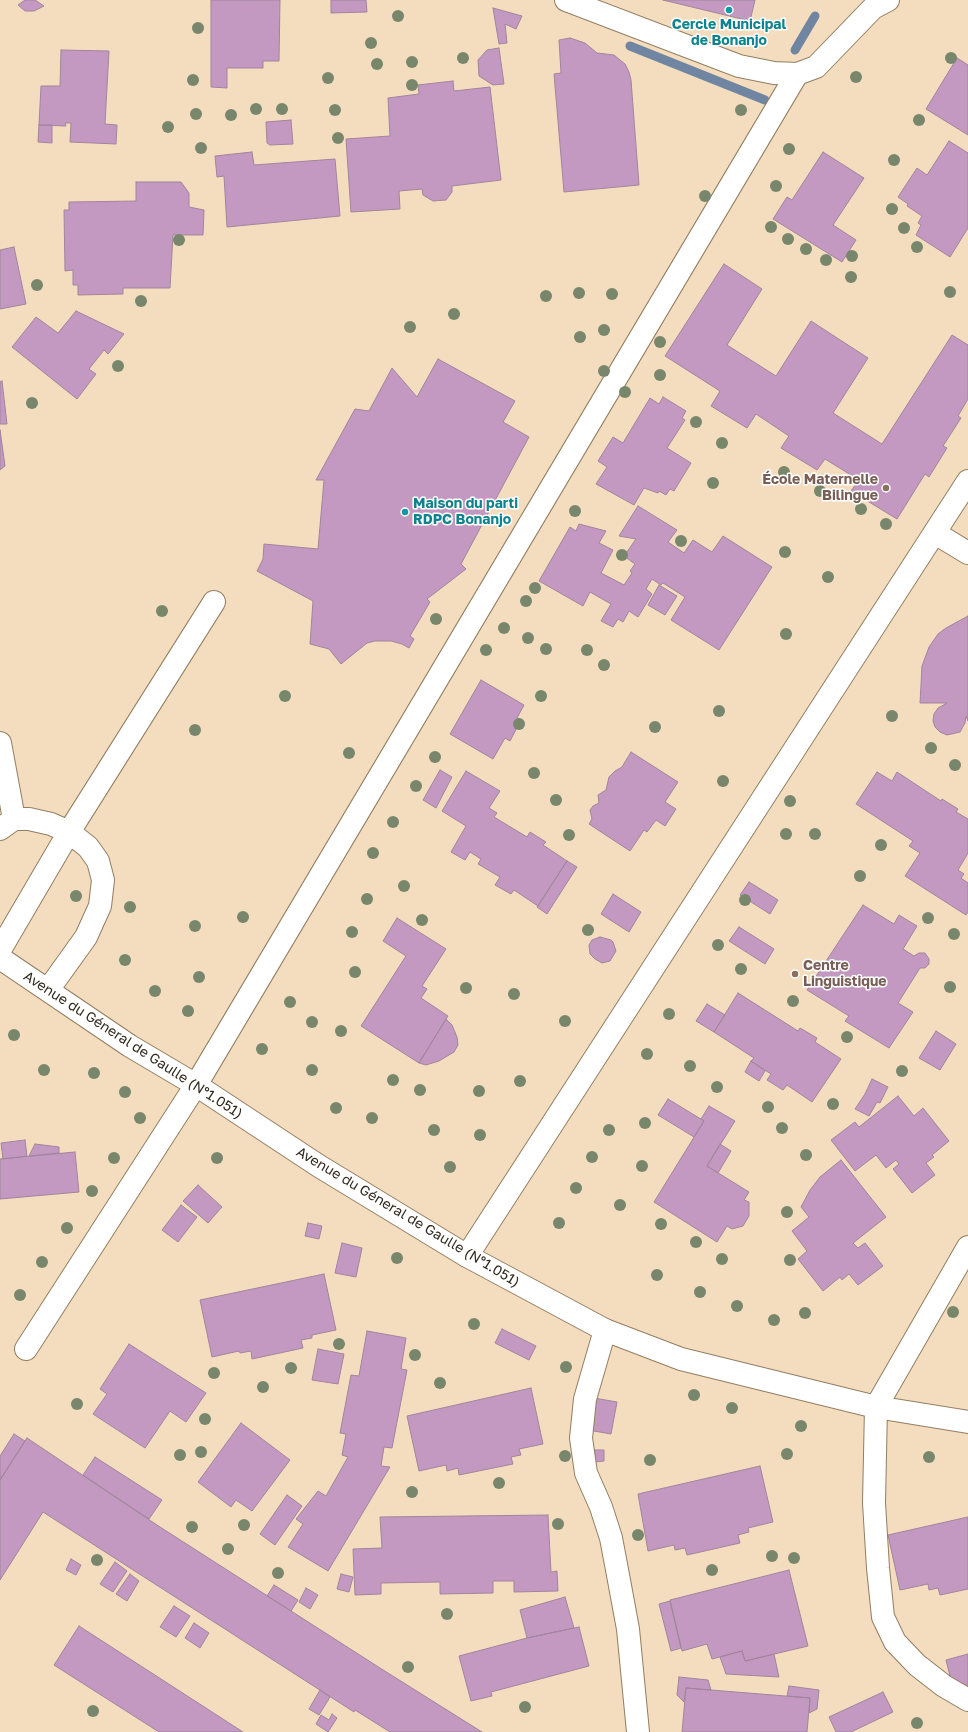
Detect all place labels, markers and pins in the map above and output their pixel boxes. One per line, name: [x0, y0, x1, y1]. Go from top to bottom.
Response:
marker: Cercle Municipal de Bonanjo: [724, 5, 734, 15]
place label: Cercle Municipal de Bonanjo: [672, 17, 786, 50]
place label: École Maternelle Bilingue: [762, 472, 878, 504]
marker: École Maternelle Bilingue: [881, 483, 891, 493]
place label: Maison du parti RDPC Bonanjo: [413, 496, 518, 528]
marker: Maison du parti RDPC Bonanjo: [400, 507, 410, 517]
place label: Centre Linguistique: [803, 958, 886, 990]
marker: Centre Linguistique: [790, 969, 800, 979]

